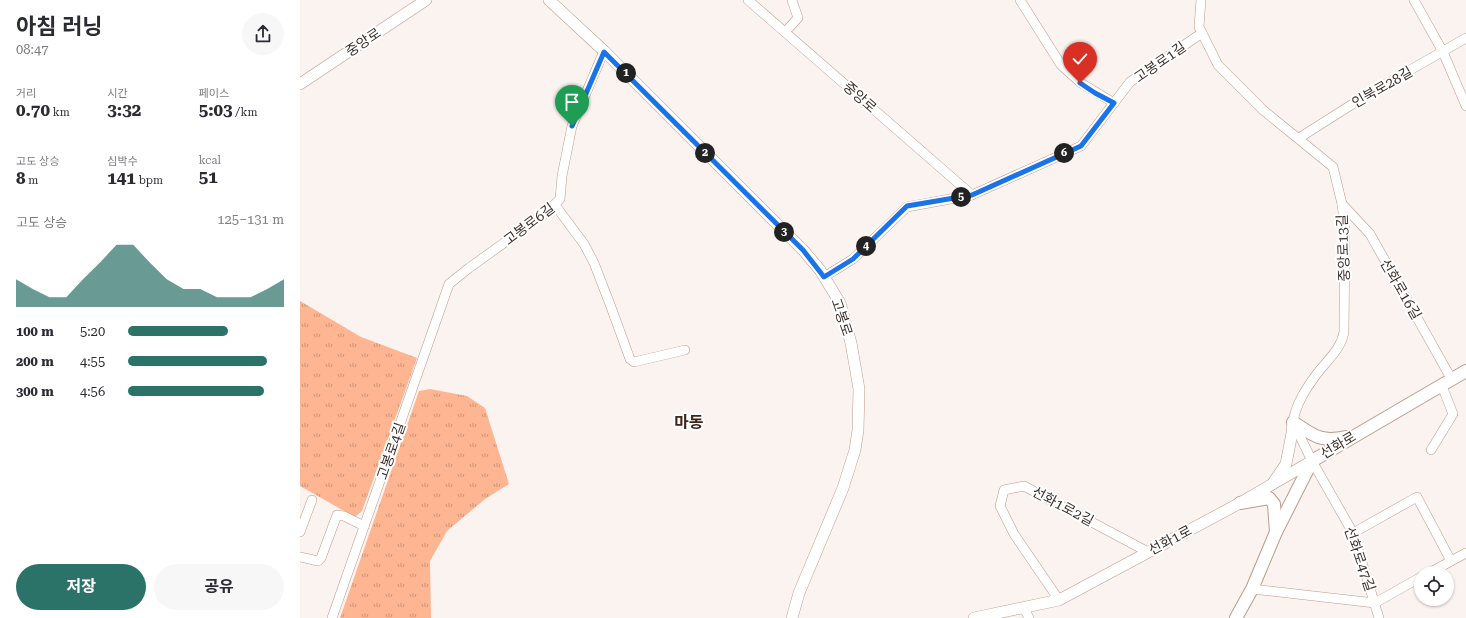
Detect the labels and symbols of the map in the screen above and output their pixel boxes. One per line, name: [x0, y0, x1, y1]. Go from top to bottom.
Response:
street label: 중앙로: [343, 24, 384, 59]
street label: 고봉로1길: [1131, 38, 1189, 86]
pin: [1063, 42, 1097, 83]
pin: 1: [616, 63, 636, 83]
street label: 인북로28길: [1349, 63, 1415, 111]
street label: 중앙로: [840, 78, 880, 116]
pin: [555, 85, 589, 126]
pin: 2: [695, 143, 715, 163]
pin: 6: [1054, 143, 1074, 163]
pin: 5: [951, 187, 971, 207]
street label: 고봉로6길: [500, 200, 558, 248]
street label: 중앙로13길: [1334, 214, 1352, 282]
pin: 3: [774, 222, 794, 242]
pin: 4: [856, 236, 876, 256]
street label: 선화로16길: [1377, 256, 1425, 322]
street label: 고봉로: [828, 296, 856, 338]
district label: 마동: [674, 413, 704, 432]
street label: 고봉로4길: [374, 420, 408, 482]
street label: 선화로: [1317, 428, 1359, 462]
street label: 선화1로2길: [1030, 483, 1096, 529]
street label: 선화1로: [1146, 522, 1194, 558]
street label: 선화로47길: [1341, 525, 1379, 593]

